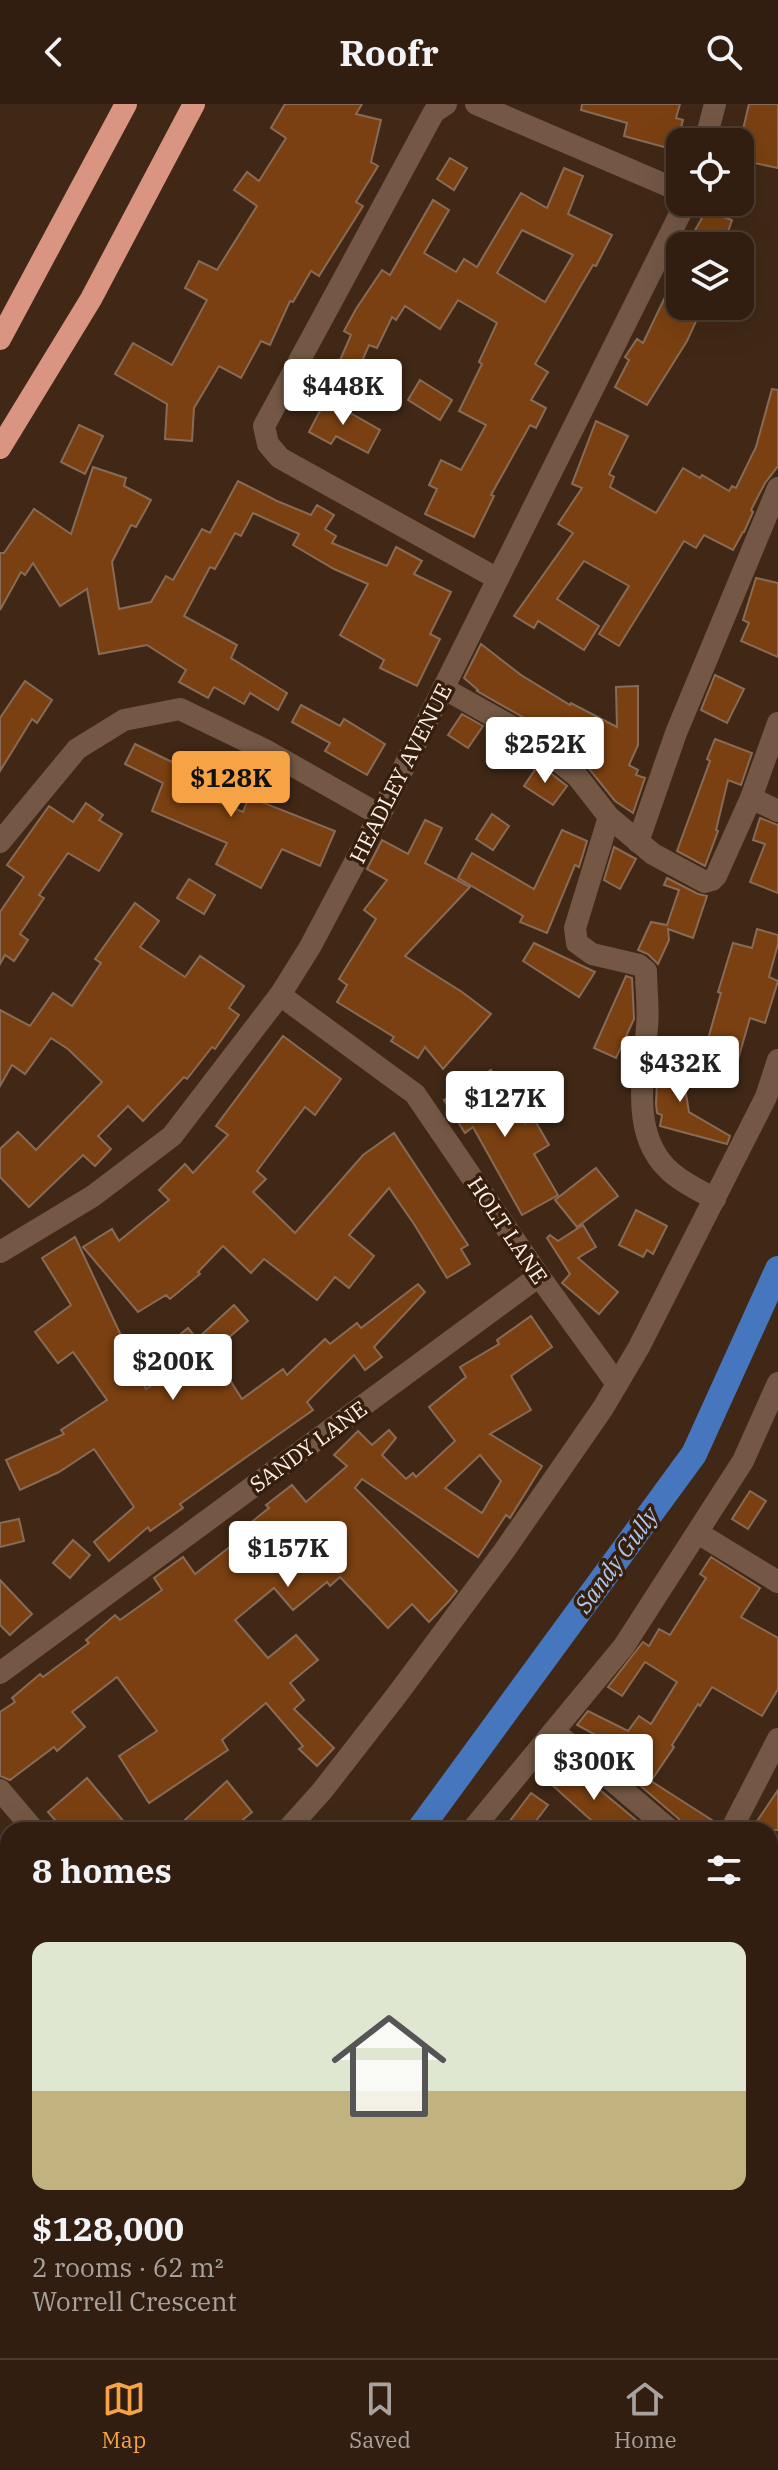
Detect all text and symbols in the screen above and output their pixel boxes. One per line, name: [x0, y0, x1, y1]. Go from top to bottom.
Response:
text: Roofr: [339, 29, 439, 76]
icon: back: [32, 30, 76, 74]
icon: search: [702, 30, 746, 74]
map controls: [666, 128, 754, 320]
button: locate: [666, 128, 754, 216]
button: layers: [666, 232, 754, 320]
pin: $448K: [287, 359, 399, 427]
text: $448K: [302, 368, 384, 402]
street label: HEADLEY AVENUE: [342, 678, 458, 868]
pin: $252K: [489, 717, 601, 785]
text: $252K: [504, 726, 586, 760]
pin: $128K: [175, 751, 287, 819]
text: $128K: [190, 760, 272, 794]
pin: $432K: [624, 1036, 736, 1104]
text: $432K: [639, 1045, 721, 1079]
pin: $127K: [449, 1071, 561, 1139]
text: $127K: [464, 1080, 546, 1114]
street label: HOLT LANE: [461, 1171, 555, 1289]
pin: $200K: [117, 1334, 229, 1402]
text: $200K: [132, 1343, 214, 1377]
street label: SANDY LANE: [243, 1394, 373, 1498]
water label: Sandy Gully: [566, 1499, 666, 1620]
pin: $157K: [232, 1521, 344, 1589]
text: $157K: [247, 1530, 329, 1564]
pin: $300K: [538, 1734, 650, 1802]
text: $300K: [553, 1743, 635, 1777]
text: 8 homes: [32, 1848, 172, 1892]
icon: filters: [702, 1848, 746, 1892]
icon: home: [317, 1994, 461, 2138]
text: $128,000: [32, 2206, 184, 2250]
text: 2 rooms · 62 m²: [32, 2250, 224, 2284]
text: Worrell Crescent: [32, 2284, 237, 2318]
tab: Map: [102, 2377, 146, 2454]
tab: Saved: [349, 2377, 411, 2454]
tab: Home: [614, 2377, 676, 2454]

